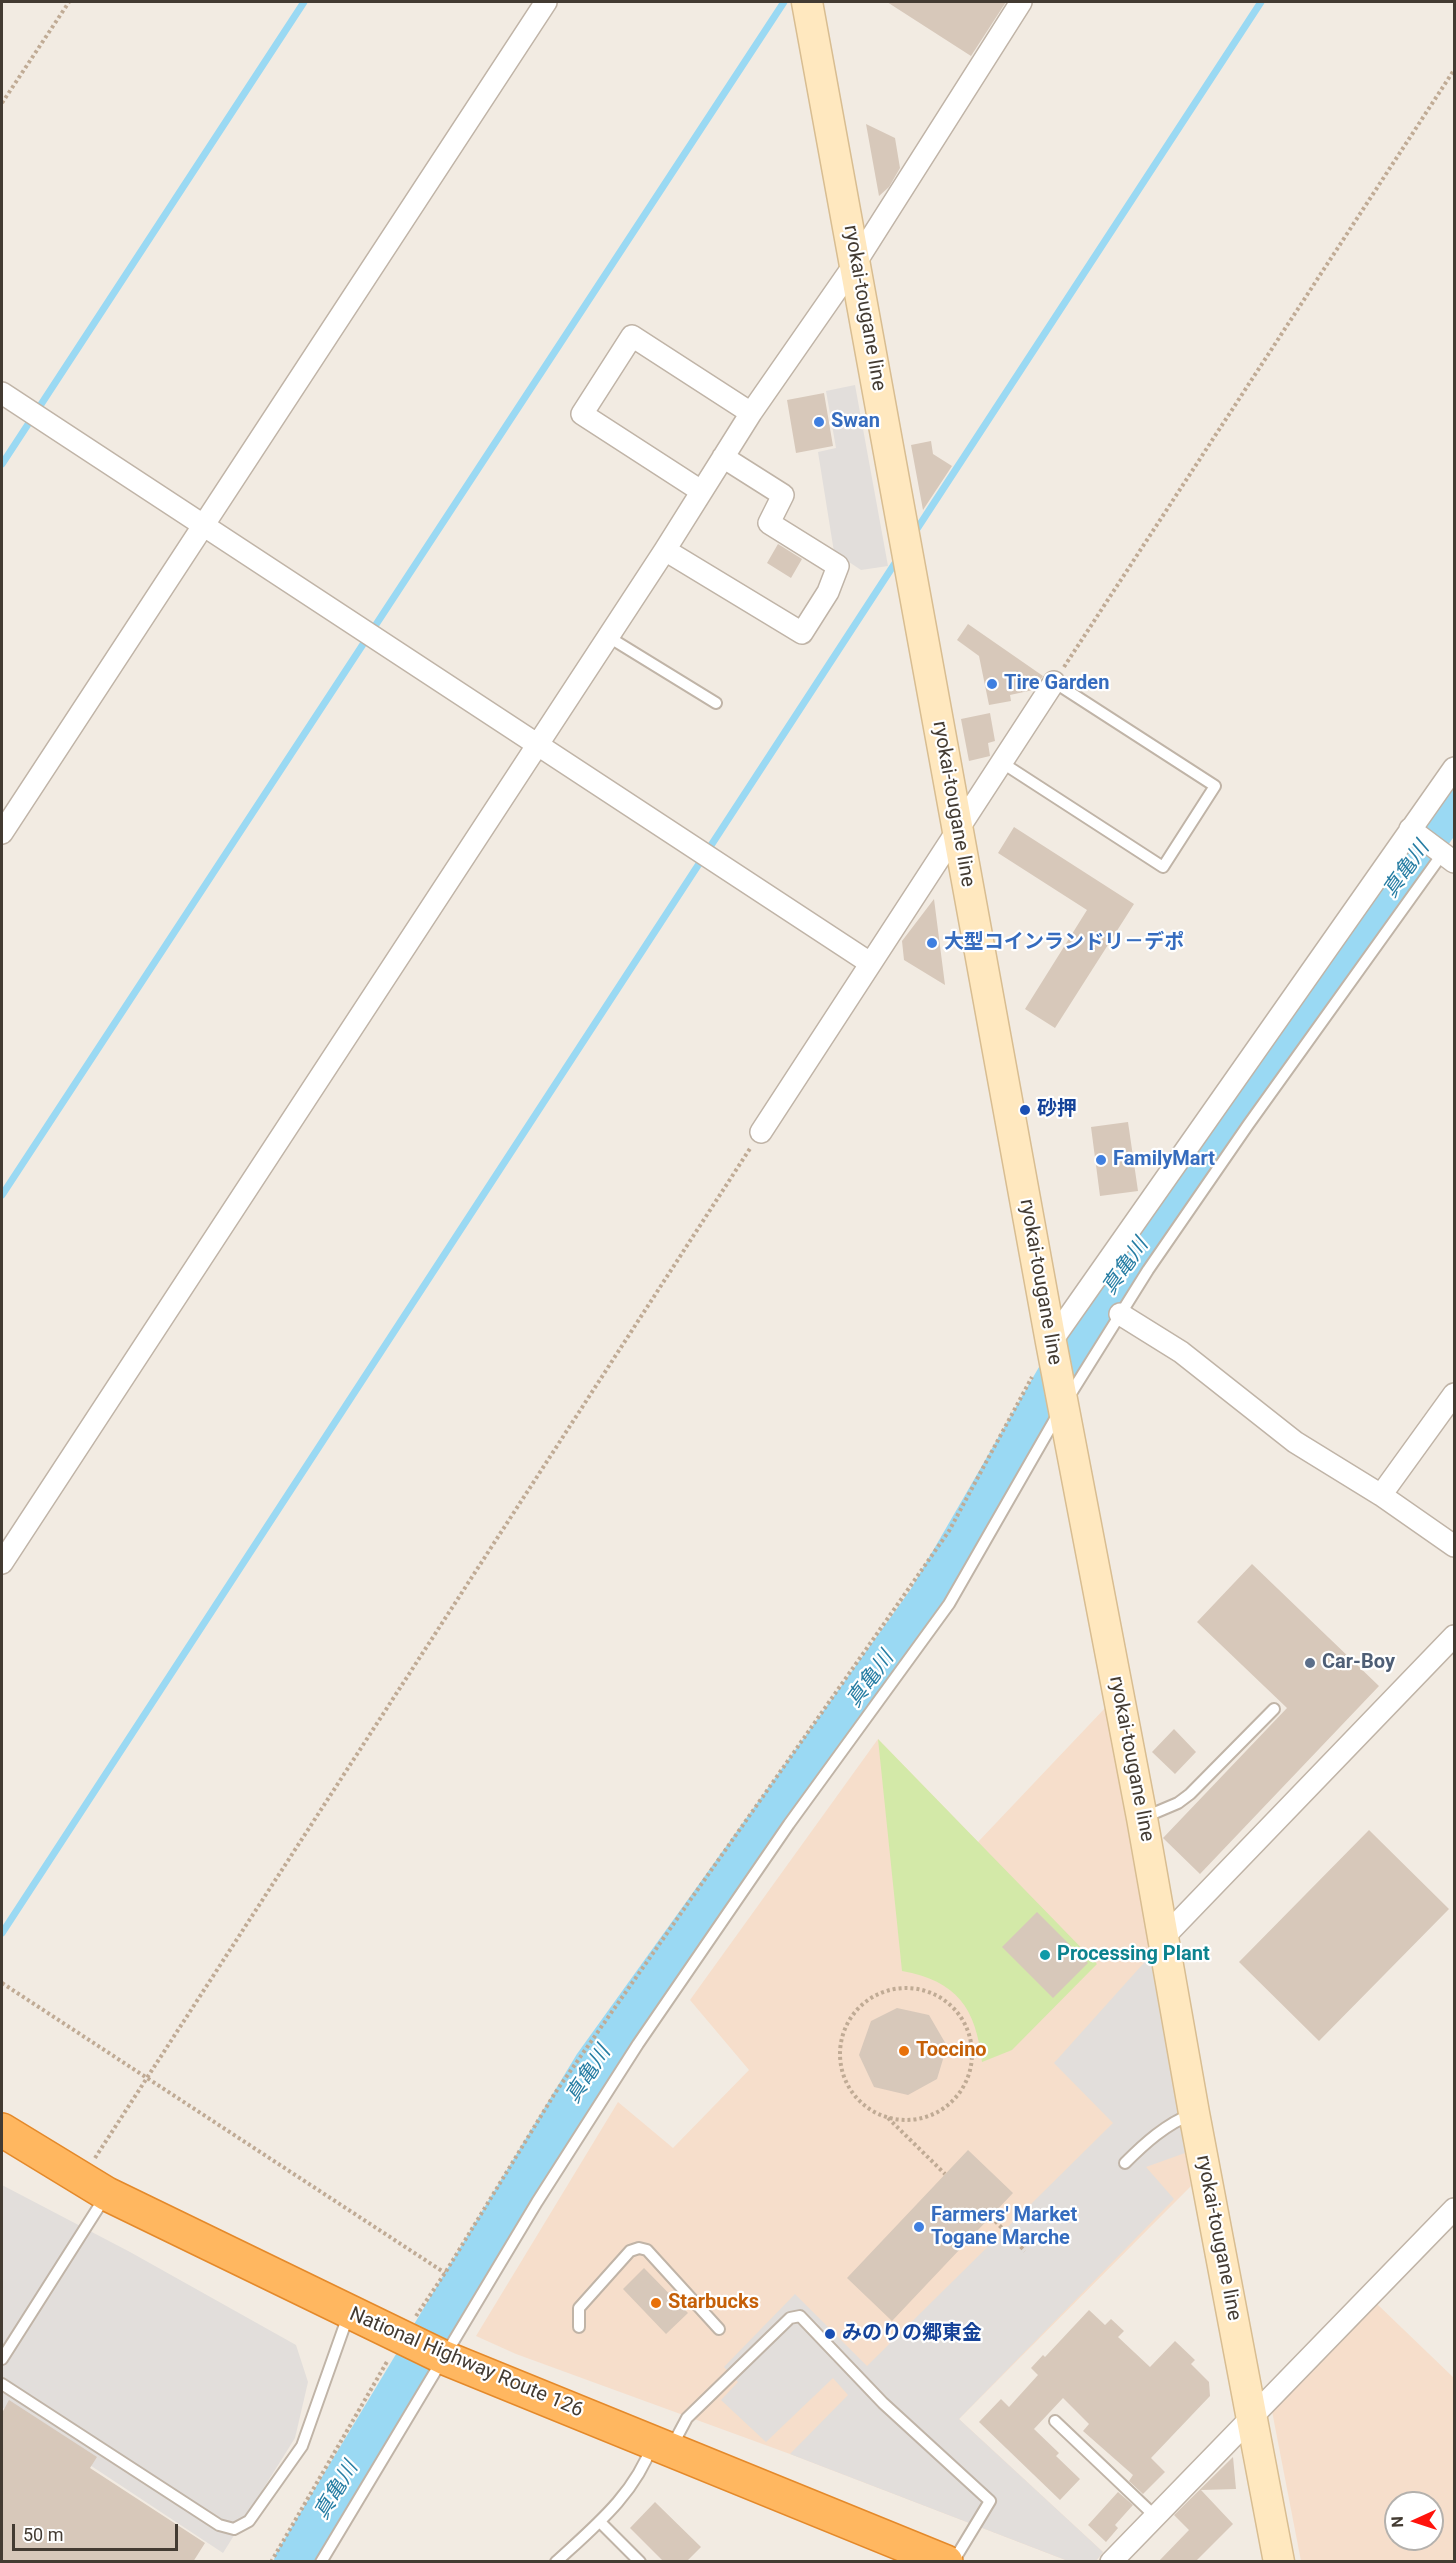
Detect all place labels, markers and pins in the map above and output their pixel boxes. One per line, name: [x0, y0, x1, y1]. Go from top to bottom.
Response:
place label: Swan: [831, 410, 880, 434]
marker: Swan: [812, 415, 826, 429]
place label: Tire Garden: [1004, 672, 1109, 696]
marker: Tire Garden: [985, 677, 999, 691]
place label: 大型コインランドリ－デポ: [944, 931, 1184, 955]
marker: 大型コインランドリ－デポ: [925, 936, 939, 950]
place label: 砂押: [1037, 1098, 1077, 1122]
marker: 砂押: [1018, 1103, 1032, 1117]
place label: FamilyMart: [1113, 1148, 1215, 1172]
marker: FamilyMart: [1094, 1153, 1108, 1167]
place label: Car-Boy: [1322, 1651, 1395, 1675]
marker: Car-Boy: [1303, 1656, 1317, 1670]
place label: Processing Plant: [1057, 1943, 1210, 1967]
marker: Processing Plant: [1038, 1948, 1052, 1962]
place label: Toccino: [916, 2039, 987, 2063]
marker: Toccino: [897, 2044, 911, 2058]
place label: Farmers' Market Togane Marche: [931, 2204, 1077, 2251]
marker: Farmers' Market Togane Marche: [912, 2220, 926, 2234]
place label: Starbucks: [668, 2291, 759, 2315]
marker: Starbucks: [649, 2296, 663, 2310]
place label: みのりの郷東金: [842, 2322, 982, 2346]
marker: みのりの郷東金: [823, 2327, 837, 2341]

